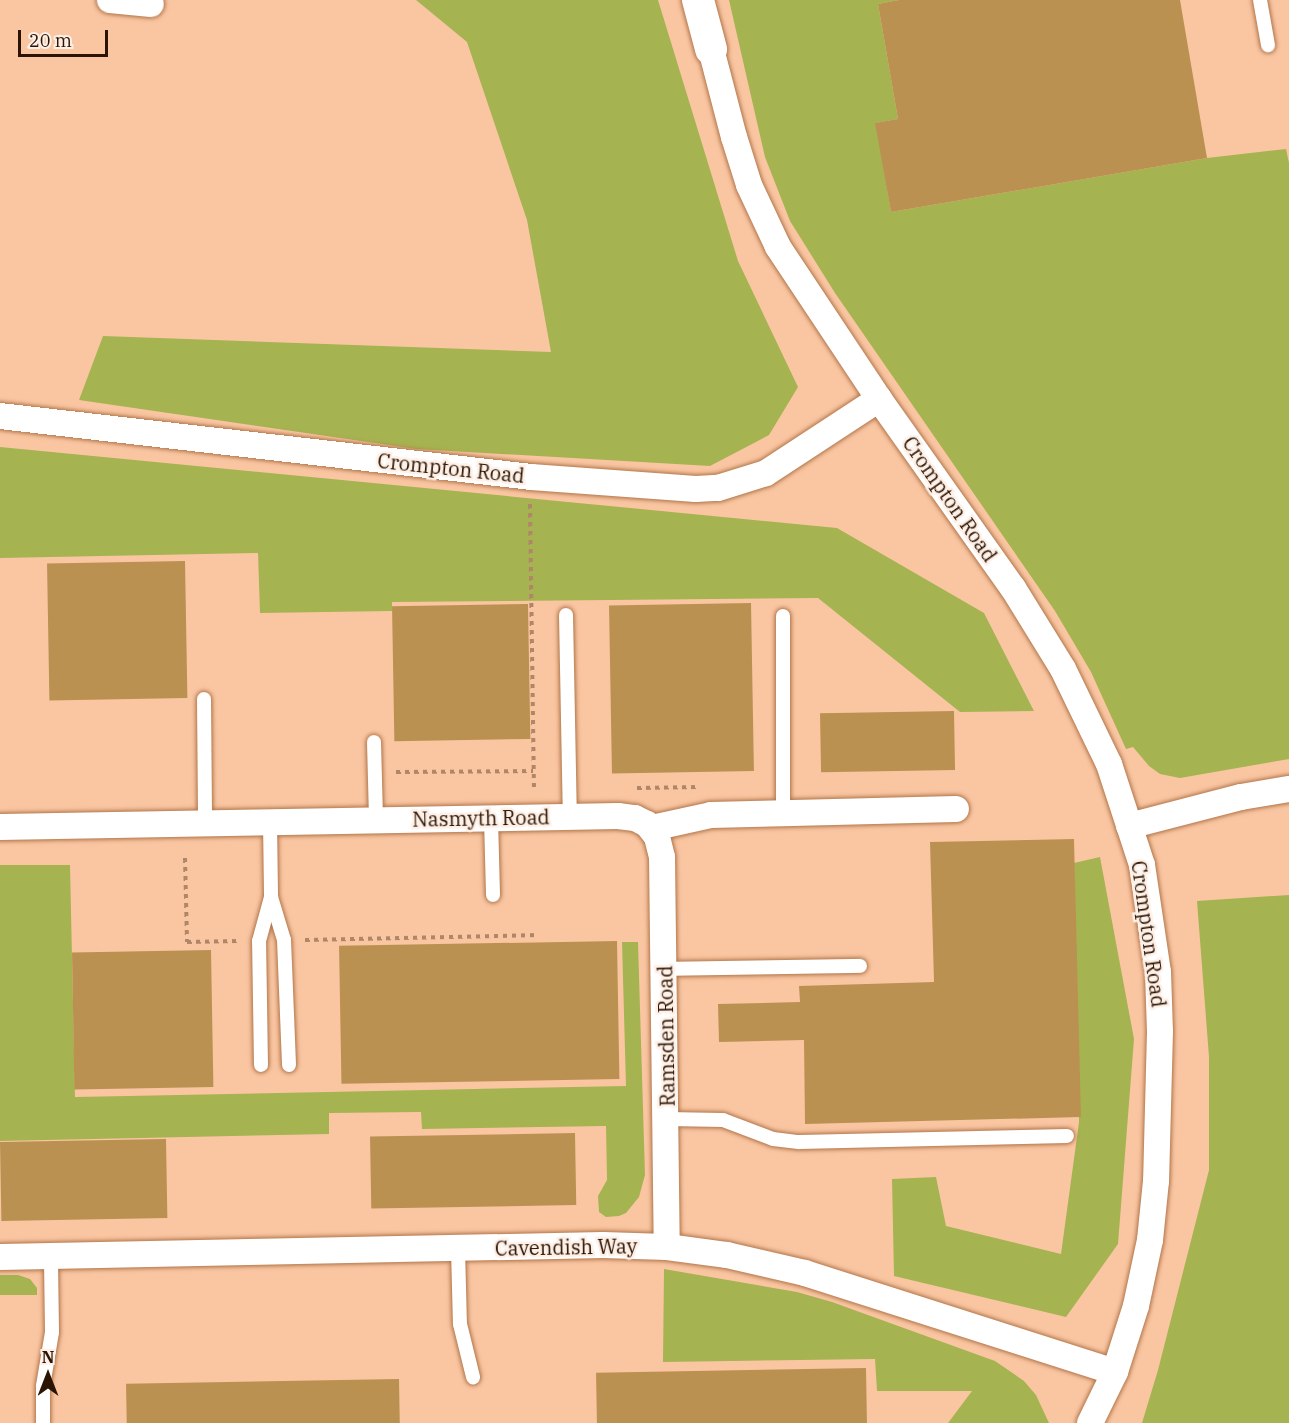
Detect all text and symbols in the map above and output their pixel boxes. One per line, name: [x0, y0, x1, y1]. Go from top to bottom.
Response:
scale bar: [21, 18, 111, 56]
text: 20 m: [29, 29, 72, 52]
street label: Crompton Road: [898, 432, 1002, 566]
street label: Crompton Road: [376, 448, 526, 488]
street label: Nasmyth Road: [412, 805, 550, 831]
street label: Crompton Road: [1127, 859, 1171, 1009]
street label: Ramsden Road: [653, 965, 679, 1107]
street label: Cavendish Way: [495, 1234, 637, 1260]
north arrow: [18, 1345, 78, 1405]
text: N: [42, 1347, 54, 1367]

